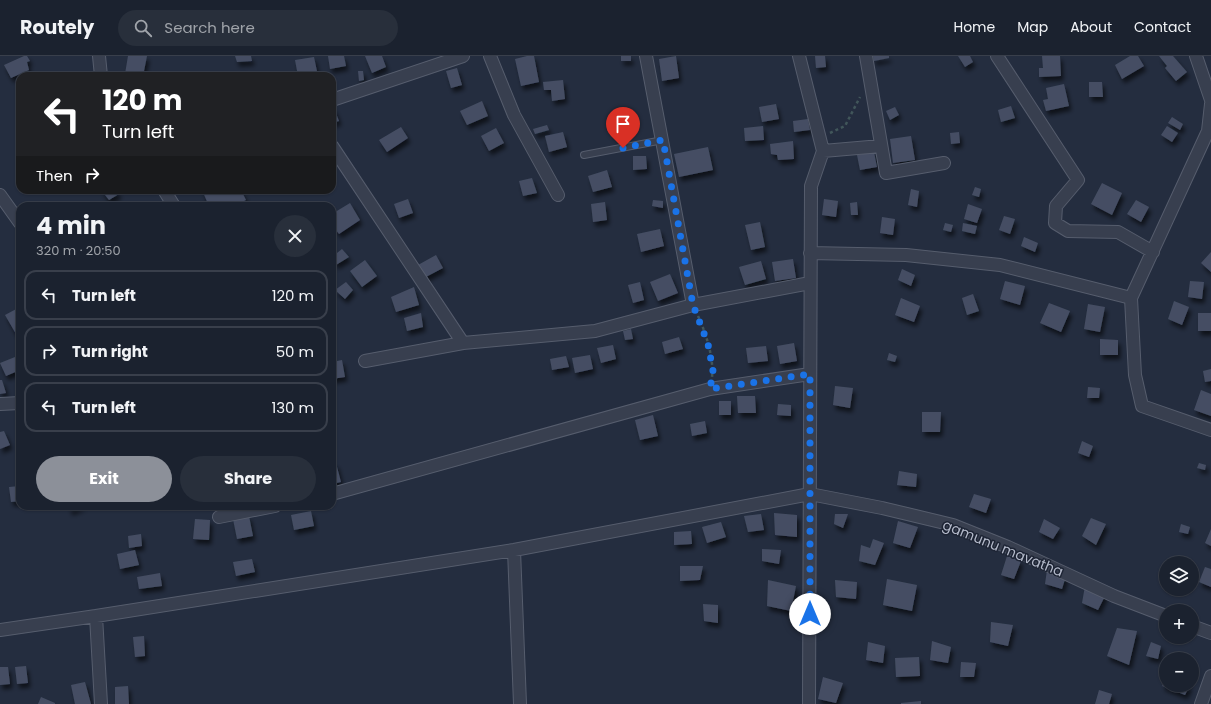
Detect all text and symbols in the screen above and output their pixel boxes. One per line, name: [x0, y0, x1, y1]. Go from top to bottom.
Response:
search box: [118, 10, 398, 46]
text: Routely: [20, 14, 94, 41]
icon: search: [132, 17, 154, 39]
text: Search here: [164, 17, 255, 38]
text: Home: [953, 17, 995, 37]
text: Map: [1017, 17, 1048, 37]
text: About: [1070, 17, 1112, 37]
text: Contact: [1134, 17, 1191, 37]
text: 120 m: [102, 81, 182, 120]
icon: left: [36, 88, 88, 140]
pin: [606, 107, 640, 148]
icon: arrive: [612, 113, 634, 135]
text: Turn left: [102, 119, 174, 144]
icon: right: [81, 164, 103, 186]
text: Then: [36, 165, 73, 186]
text: 4 min: [36, 209, 106, 242]
button: close: [274, 215, 316, 257]
text: 320 m · 20:50: [36, 241, 121, 260]
icon: left: [38, 284, 60, 306]
text: Turn left: [72, 285, 136, 306]
text: 120 m: [272, 285, 314, 306]
icon: right: [38, 340, 60, 362]
text: Turn right: [72, 341, 148, 362]
text: 50 m: [276, 341, 314, 362]
icon: left: [38, 396, 60, 418]
text: Turn left: [72, 397, 136, 418]
text: 130 m: [271, 397, 314, 418]
button: Exit: [36, 456, 172, 502]
button: Share: [180, 456, 316, 502]
street label: gamunu mavatha: [940, 515, 1066, 581]
map controls: [1159, 556, 1199, 692]
button: layers: [1159, 556, 1199, 596]
position arrow: [789, 593, 831, 635]
button: +: [1159, 604, 1199, 644]
button: −: [1159, 652, 1199, 692]

